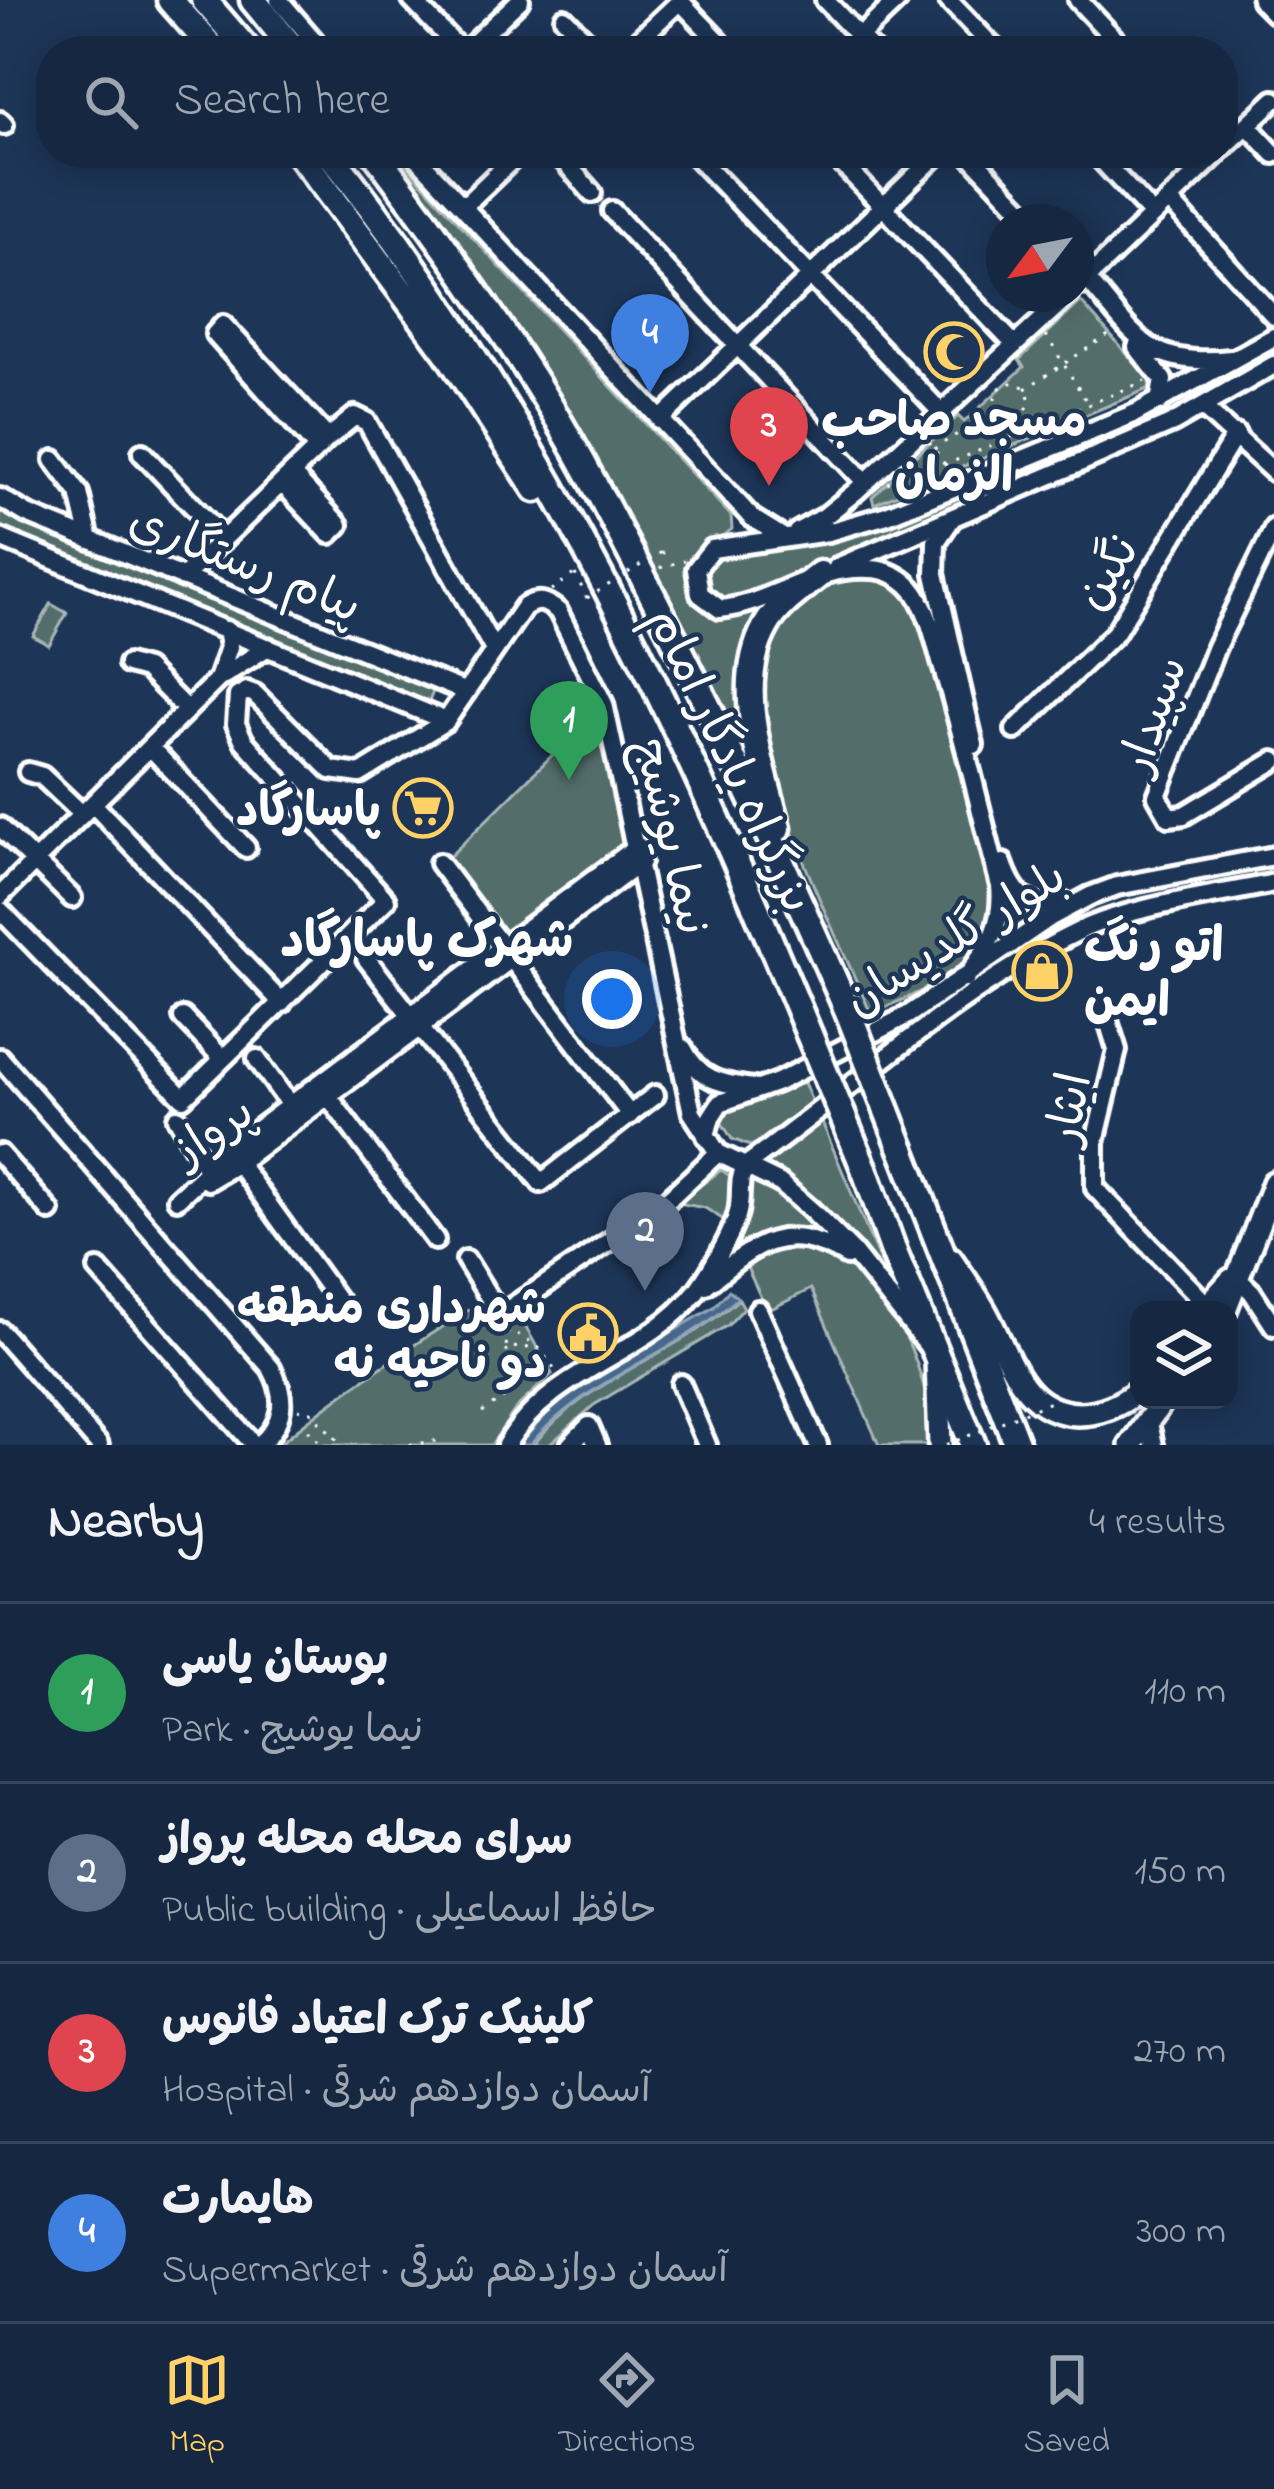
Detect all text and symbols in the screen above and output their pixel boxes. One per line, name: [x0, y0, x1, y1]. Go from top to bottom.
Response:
search box: [36, 36, 1238, 168]
icon: search: [78, 69, 144, 135]
text: Search here: [174, 69, 390, 135]
north arrow: [986, 204, 1094, 312]
pin: 4: [611, 294, 689, 393]
mosque icon: مسجد صاحب الزمان: [923, 321, 985, 383]
pin: 3: [730, 387, 808, 486]
place label: مسجد صاحب الزمان: [821, 388, 1087, 513]
street label: پیام رستگاری: [118, 487, 371, 644]
street label: نگین: [1059, 522, 1160, 625]
street label: بزرگراه یادگار امام: [627, 597, 830, 926]
street label: سپیدار: [1102, 647, 1208, 788]
pin: 1: [530, 681, 608, 780]
street label: نیما یوشیج: [612, 732, 726, 943]
supermarket icon: پاسارگاد: [392, 777, 454, 839]
place label: پاسارگاد: [236, 778, 381, 848]
street label: بلوار گلدیسان: [832, 844, 1081, 1036]
district label: شهرک پاسارگاد: [281, 906, 574, 981]
place label: اتو رنگ ایمن: [1084, 913, 1224, 1038]
shop icon: اتو رنگ ایمن: [1011, 940, 1073, 1002]
your location: [582, 969, 642, 1029]
street label: ایثار: [1030, 1067, 1113, 1155]
street label: پرواز: [156, 1080, 270, 1188]
pin: 2: [606, 1192, 684, 1291]
place label: شهرداری منطقه دو ناحیه نه: [237, 1275, 546, 1400]
map controls: [1130, 1301, 1238, 1409]
button: layers: [1130, 1301, 1238, 1409]
public building icon: شهرداری منطقه دو ناحیه نه: [557, 1302, 619, 1364]
text: Nearby: [48, 1486, 204, 1561]
text: 4 results: [1089, 1495, 1226, 1552]
text: بوستان یاسی: [162, 1629, 389, 1695]
text: 1: [81, 1664, 93, 1721]
text: 110 m: [1144, 1664, 1226, 1721]
text: Park · نیما یوشیج: [162, 1703, 423, 1760]
text: سرای محله محله پرواز: [162, 1809, 573, 1875]
text: 2: [77, 1844, 97, 1901]
text: 150 m: [1134, 1844, 1226, 1901]
text: Public building · حافظ اسماعیلی: [162, 1883, 657, 1940]
text: کلینیک ترک اعتیاد فانوس: [162, 1989, 593, 2055]
text: 3: [79, 2024, 95, 2081]
text: 270 m: [1134, 2024, 1226, 2081]
text: Hospital · آسمان دوازدهم شرقی: [162, 2063, 651, 2120]
text: هایمارت: [162, 2169, 314, 2235]
text: 4: [79, 2204, 95, 2261]
text: 300 m: [1136, 2204, 1226, 2261]
text: Supermarket · آسمان دوازدهم شرقی: [162, 2243, 728, 2300]
tab: Map: [164, 2347, 230, 2467]
tab: Directions: [558, 2347, 695, 2467]
tab: Saved: [1024, 2347, 1110, 2467]

